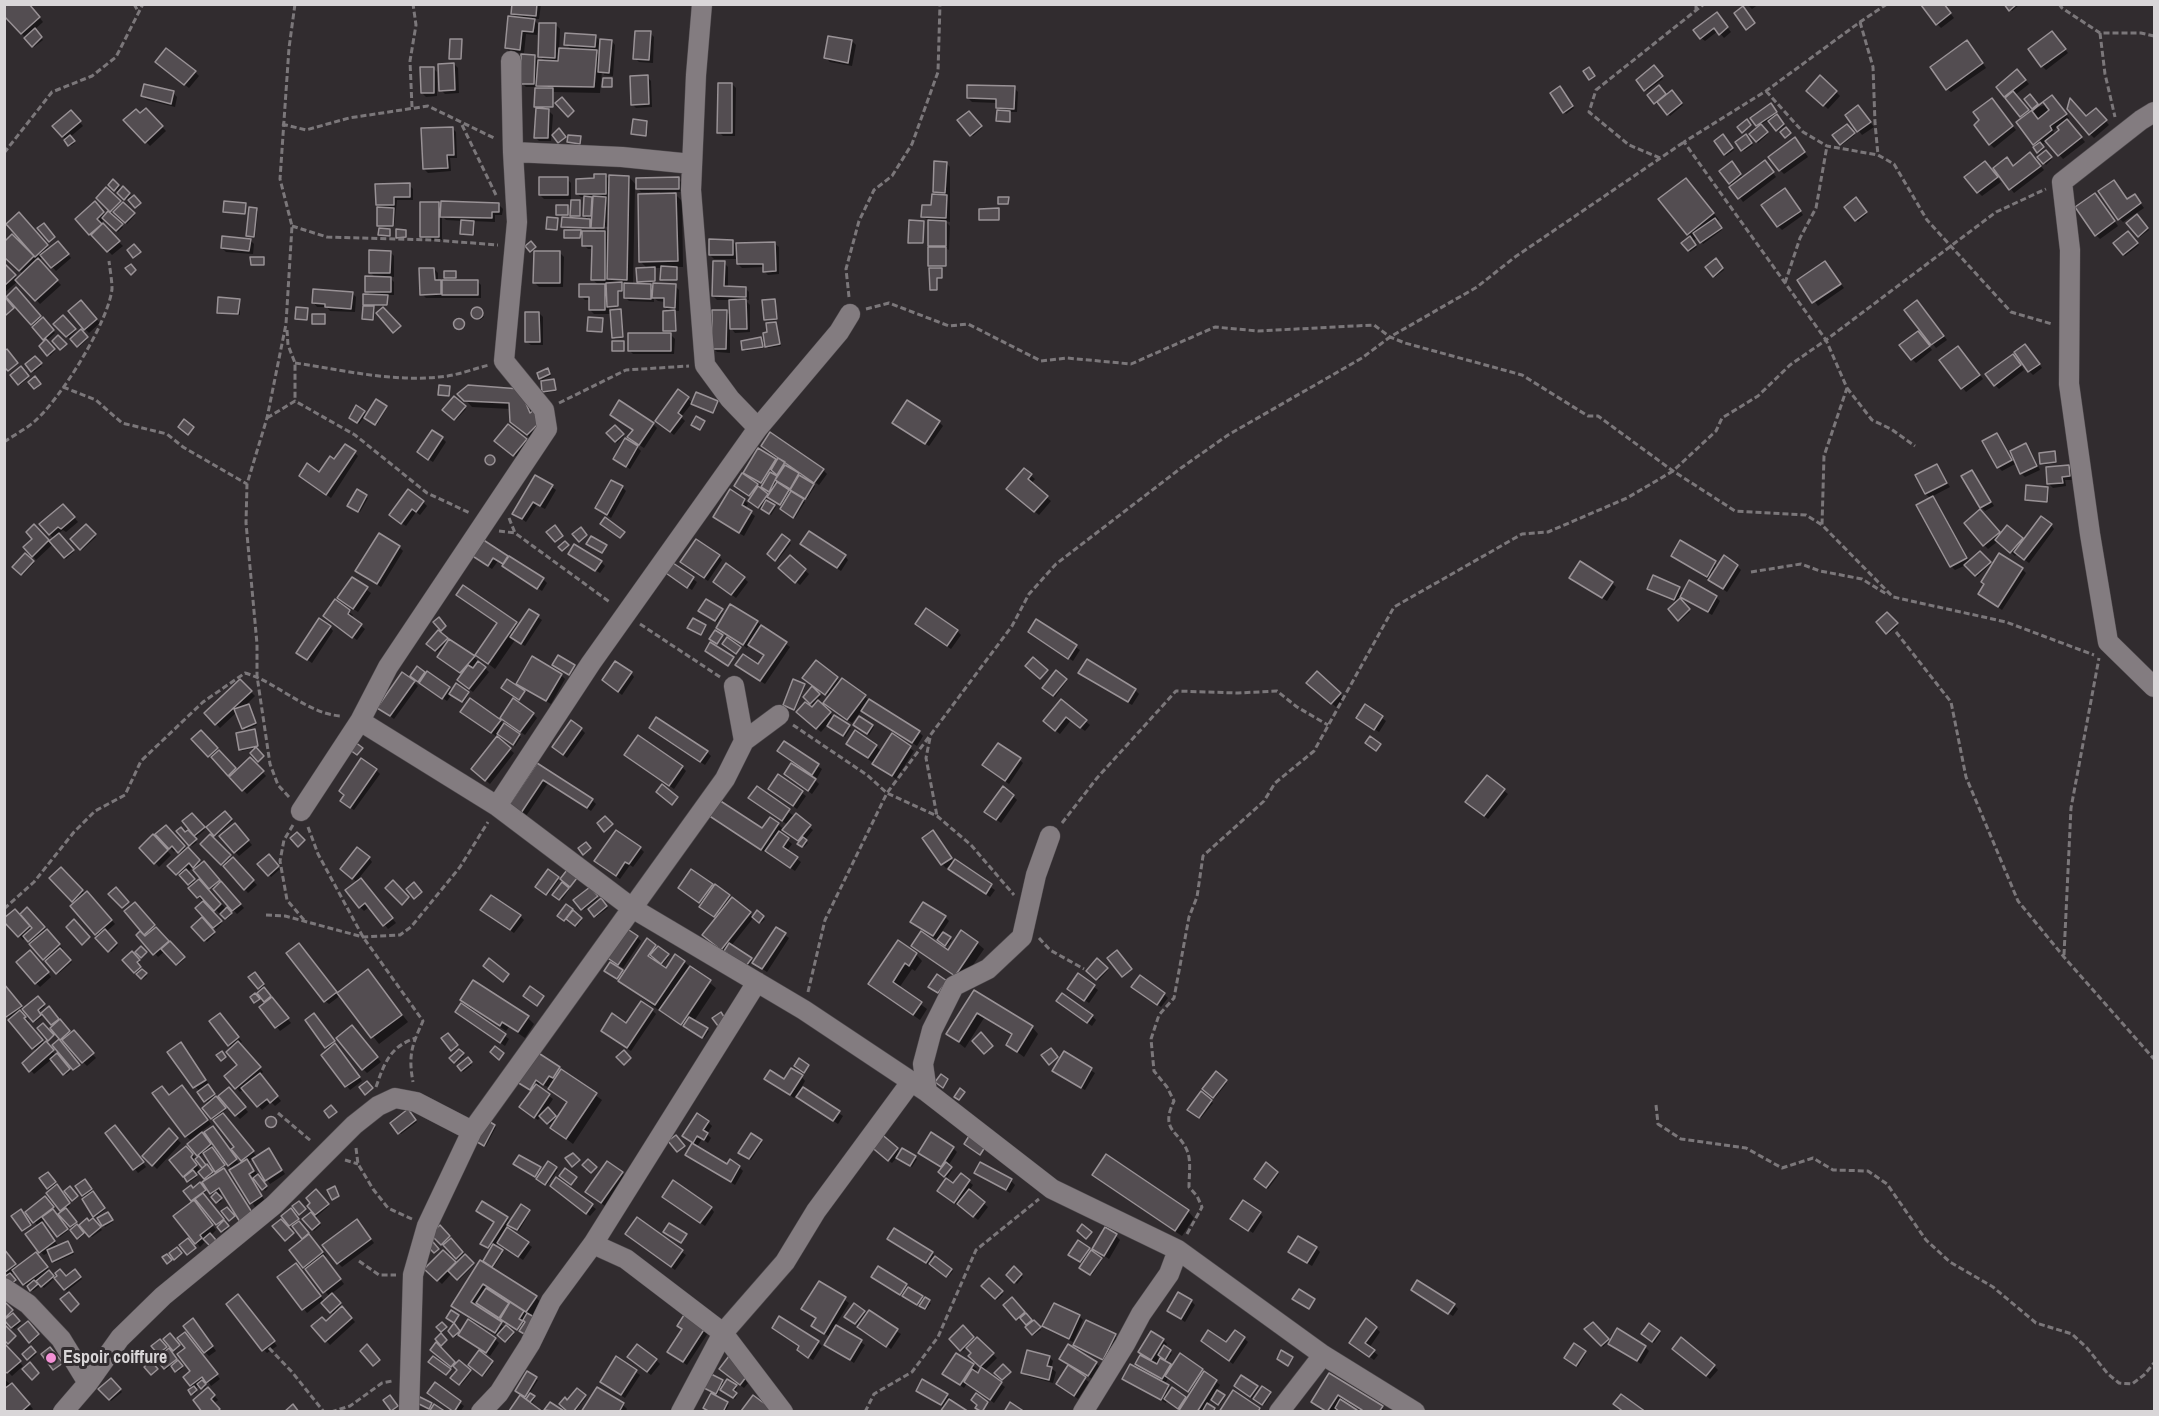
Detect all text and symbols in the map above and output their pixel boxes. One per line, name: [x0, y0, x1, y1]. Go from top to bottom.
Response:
place label: Espoir coiffure: [63, 1347, 167, 1369]
marker: Espoir coiffure: [44, 1351, 58, 1365]

